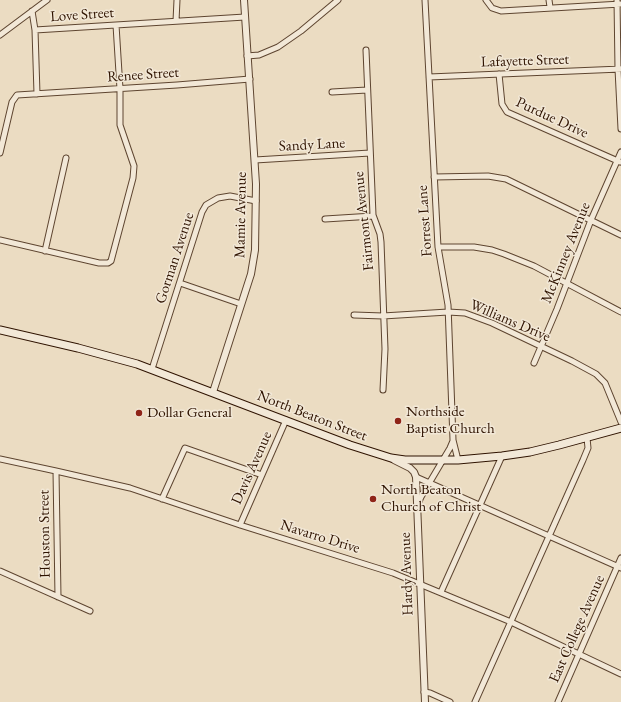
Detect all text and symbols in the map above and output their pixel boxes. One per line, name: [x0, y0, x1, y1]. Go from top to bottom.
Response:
street label: Love Street: [49, 4, 115, 26]
street label: Lafayette Street: [481, 50, 569, 72]
street label: Renee Street: [106, 64, 180, 86]
street label: Purdue Drive: [513, 93, 591, 143]
street label: Sandy Lane: [278, 134, 346, 156]
street label: Fairmont Avenue: [350, 170, 378, 272]
street label: Mamie Avenue: [231, 172, 251, 258]
street label: Forrest Lane: [414, 185, 436, 257]
street label: McKinney Avenue: [538, 200, 594, 306]
street label: Gorman Avenue: [152, 210, 198, 306]
street label: Williams Drive: [467, 296, 553, 346]
street label: North Beaton Street: [254, 387, 370, 445]
place label: Northside Baptist Church: [406, 403, 495, 438]
place label: Dollar General: [147, 404, 232, 422]
marker: Dollar General: [134, 408, 144, 418]
marker: Northside Baptist Church: [393, 416, 403, 426]
street label: Davis Avenue: [228, 429, 276, 507]
place label: North Beaton Church of Christ: [381, 481, 481, 516]
street label: Houston Street: [35, 490, 55, 578]
marker: North Beaton Church of Christ: [368, 494, 378, 504]
street label: Navarro Drive: [278, 516, 362, 558]
street label: Hardy Avenue: [397, 532, 417, 616]
street label: East College Avenue: [545, 572, 609, 686]

